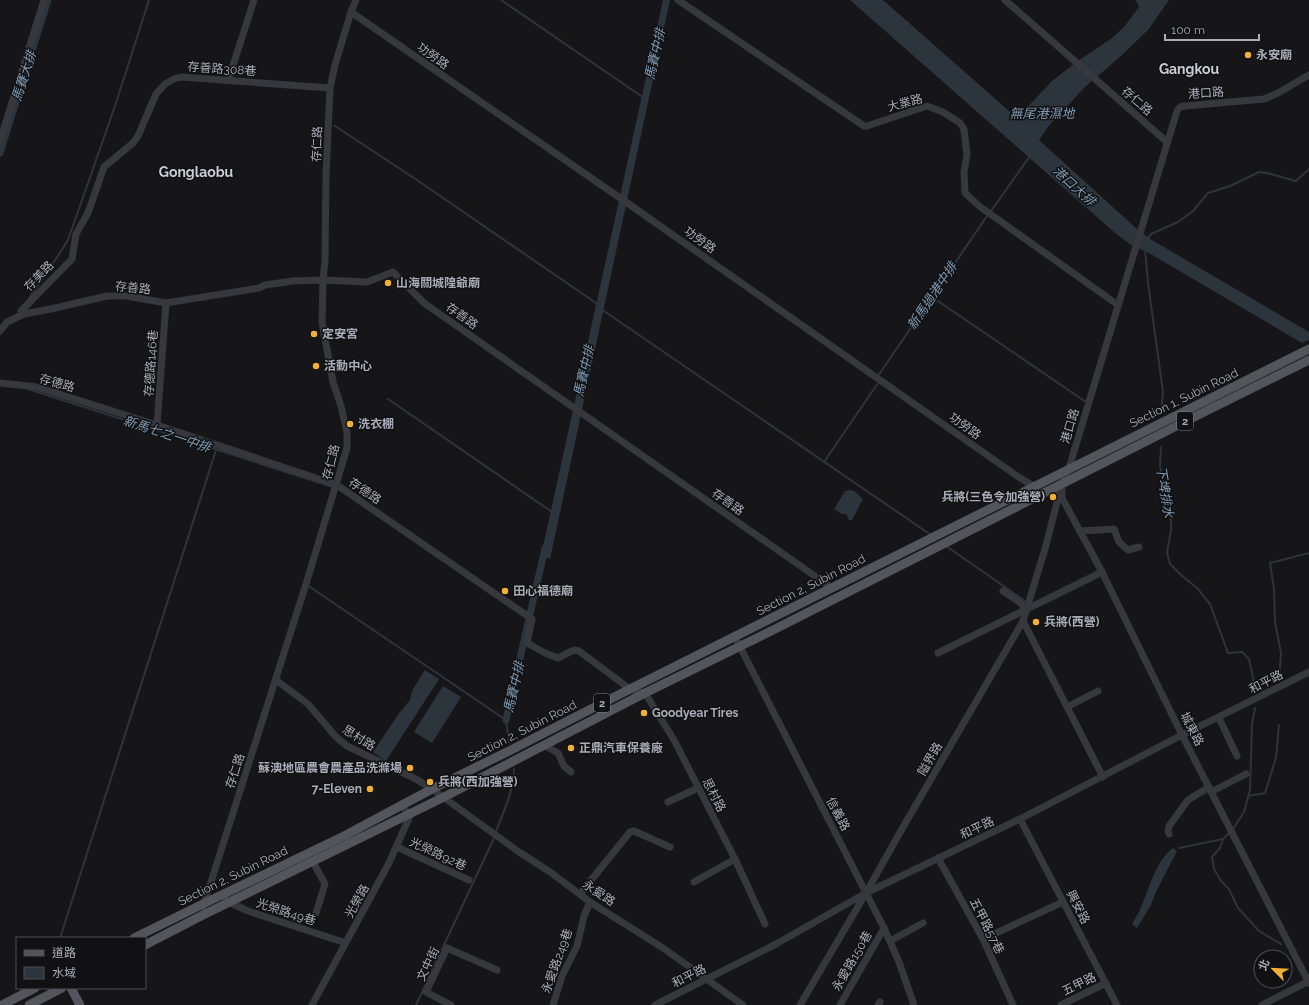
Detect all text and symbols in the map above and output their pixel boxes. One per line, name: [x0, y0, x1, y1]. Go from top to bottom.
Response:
scale bar: [1165, 16, 1259, 42]
text: 100 m: [1171, 23, 1205, 37]
water label: 馬賽中排: [642, 25, 669, 81]
street label: 功勞路: [414, 40, 452, 72]
water label: 馬賽大排: [9, 47, 40, 103]
place label: 永安廟: [1256, 48, 1292, 62]
marker: 永安廟: [1243, 50, 1253, 60]
street label: 存善路308巷: [187, 60, 257, 78]
district label: Gangkou: [1159, 61, 1219, 77]
street label: 存仁路: [1119, 84, 1155, 118]
street label: 港口路: [1188, 85, 1224, 101]
street label: 大業路: [886, 92, 924, 114]
water label: 無尾港濕地: [1009, 106, 1075, 121]
street label: 存仁路: [309, 126, 325, 162]
water label: 港口大排: [1050, 163, 1100, 210]
district label: Gonglaobu: [159, 164, 234, 180]
street label: 功勞路: [681, 224, 719, 256]
street label: 存美路: [21, 258, 57, 294]
water label: 新馬過港中排: [904, 258, 961, 333]
place label: 山海關城隍爺廟: [396, 276, 480, 290]
marker: 山海關城隍爺廟: [383, 278, 393, 288]
street label: 存善路: [114, 279, 152, 297]
street label: 存善路: [443, 300, 481, 332]
place label: 定安宮: [322, 327, 358, 341]
street label: 存德路146巷: [142, 329, 160, 397]
marker: 定安宮: [309, 329, 319, 339]
water label: 馬賽中排: [571, 342, 598, 398]
place label: 活動中心: [324, 359, 372, 373]
marker: 活動中心: [311, 361, 321, 371]
street label: Section 1, Subin Road: [1127, 366, 1241, 430]
street label: 存德路: [38, 371, 76, 395]
street label: 港口路: [1058, 407, 1082, 445]
street label: 功勞路: [946, 410, 984, 442]
road number: 2: [1177, 412, 1193, 430]
water label: 新馬七之一中排: [121, 413, 214, 456]
place label: 洗衣棚: [358, 417, 394, 431]
marker: 洗衣棚: [345, 419, 355, 429]
street label: 存仁路: [320, 443, 342, 481]
water label: 下埤排水: [1154, 465, 1177, 520]
street label: 存德路: [346, 475, 384, 507]
street label: 存善路: [709, 486, 747, 518]
place label: 兵將(三色令加強營): [942, 490, 1045, 504]
marker: 兵將(三色令加強營): [1048, 492, 1058, 502]
street label: Section 2, Subin Road: [754, 552, 868, 618]
place label: 田心福德廟: [513, 584, 573, 598]
marker: 田心福德廟: [500, 586, 510, 596]
place label: 兵將(西營): [1044, 615, 1100, 629]
marker: 兵將(西營): [1031, 617, 1041, 627]
water label: 馬賽中排: [501, 658, 528, 714]
street label: 和平路: [1247, 668, 1285, 696]
road number: 2: [594, 694, 610, 712]
street label: Section 2, Subin Road: [465, 698, 579, 764]
place label: Goodyear Tires: [652, 706, 739, 720]
marker: Goodyear Tires: [639, 708, 649, 718]
street label: 城東路: [1178, 710, 1206, 748]
street label: 思村路: [340, 723, 378, 753]
street label: 隘界路: [915, 740, 945, 778]
place label: 正鼎汽車保養廠: [579, 741, 663, 755]
marker: 正鼎汽車保養廠: [566, 743, 576, 753]
street label: 存仁路: [223, 752, 247, 790]
place label: 蘇澳地區農會農產品洗滌場: [258, 761, 402, 775]
marker: 蘇澳地區農會農產品洗滌場: [405, 763, 415, 773]
place label: 兵將(西加強營): [438, 775, 518, 789]
street label: 思村路: [700, 776, 728, 814]
marker: 兵將(西加強營): [425, 777, 435, 787]
place label: 7-Eleven: [312, 782, 362, 796]
marker: 7-Eleven: [365, 784, 375, 794]
street label: 信義路: [823, 795, 853, 833]
street label: 和平路: [958, 814, 996, 842]
street label: 光榮路92巷: [407, 835, 469, 873]
street label: Section 2, Subin Road: [176, 843, 290, 909]
street label: 永愛路: [580, 877, 618, 909]
street label: 光榮路: [342, 882, 372, 920]
street label: 興安路: [1064, 888, 1092, 926]
street label: 光榮路49巷: [255, 896, 317, 928]
street label: 五甲路57巷: [967, 896, 1007, 956]
street label: 永愛路249巷: [539, 927, 575, 995]
street label: 永愛路150巷: [829, 928, 875, 994]
legend: [16, 937, 146, 989]
street label: 文中街: [414, 945, 442, 983]
text: 道路: [52, 946, 76, 960]
north arrow: [1253, 949, 1293, 989]
text: 北: [1256, 957, 1272, 973]
street label: 和平路: [670, 962, 708, 990]
text: 水域: [52, 966, 76, 980]
street label: 五甲路: [1060, 970, 1098, 998]

